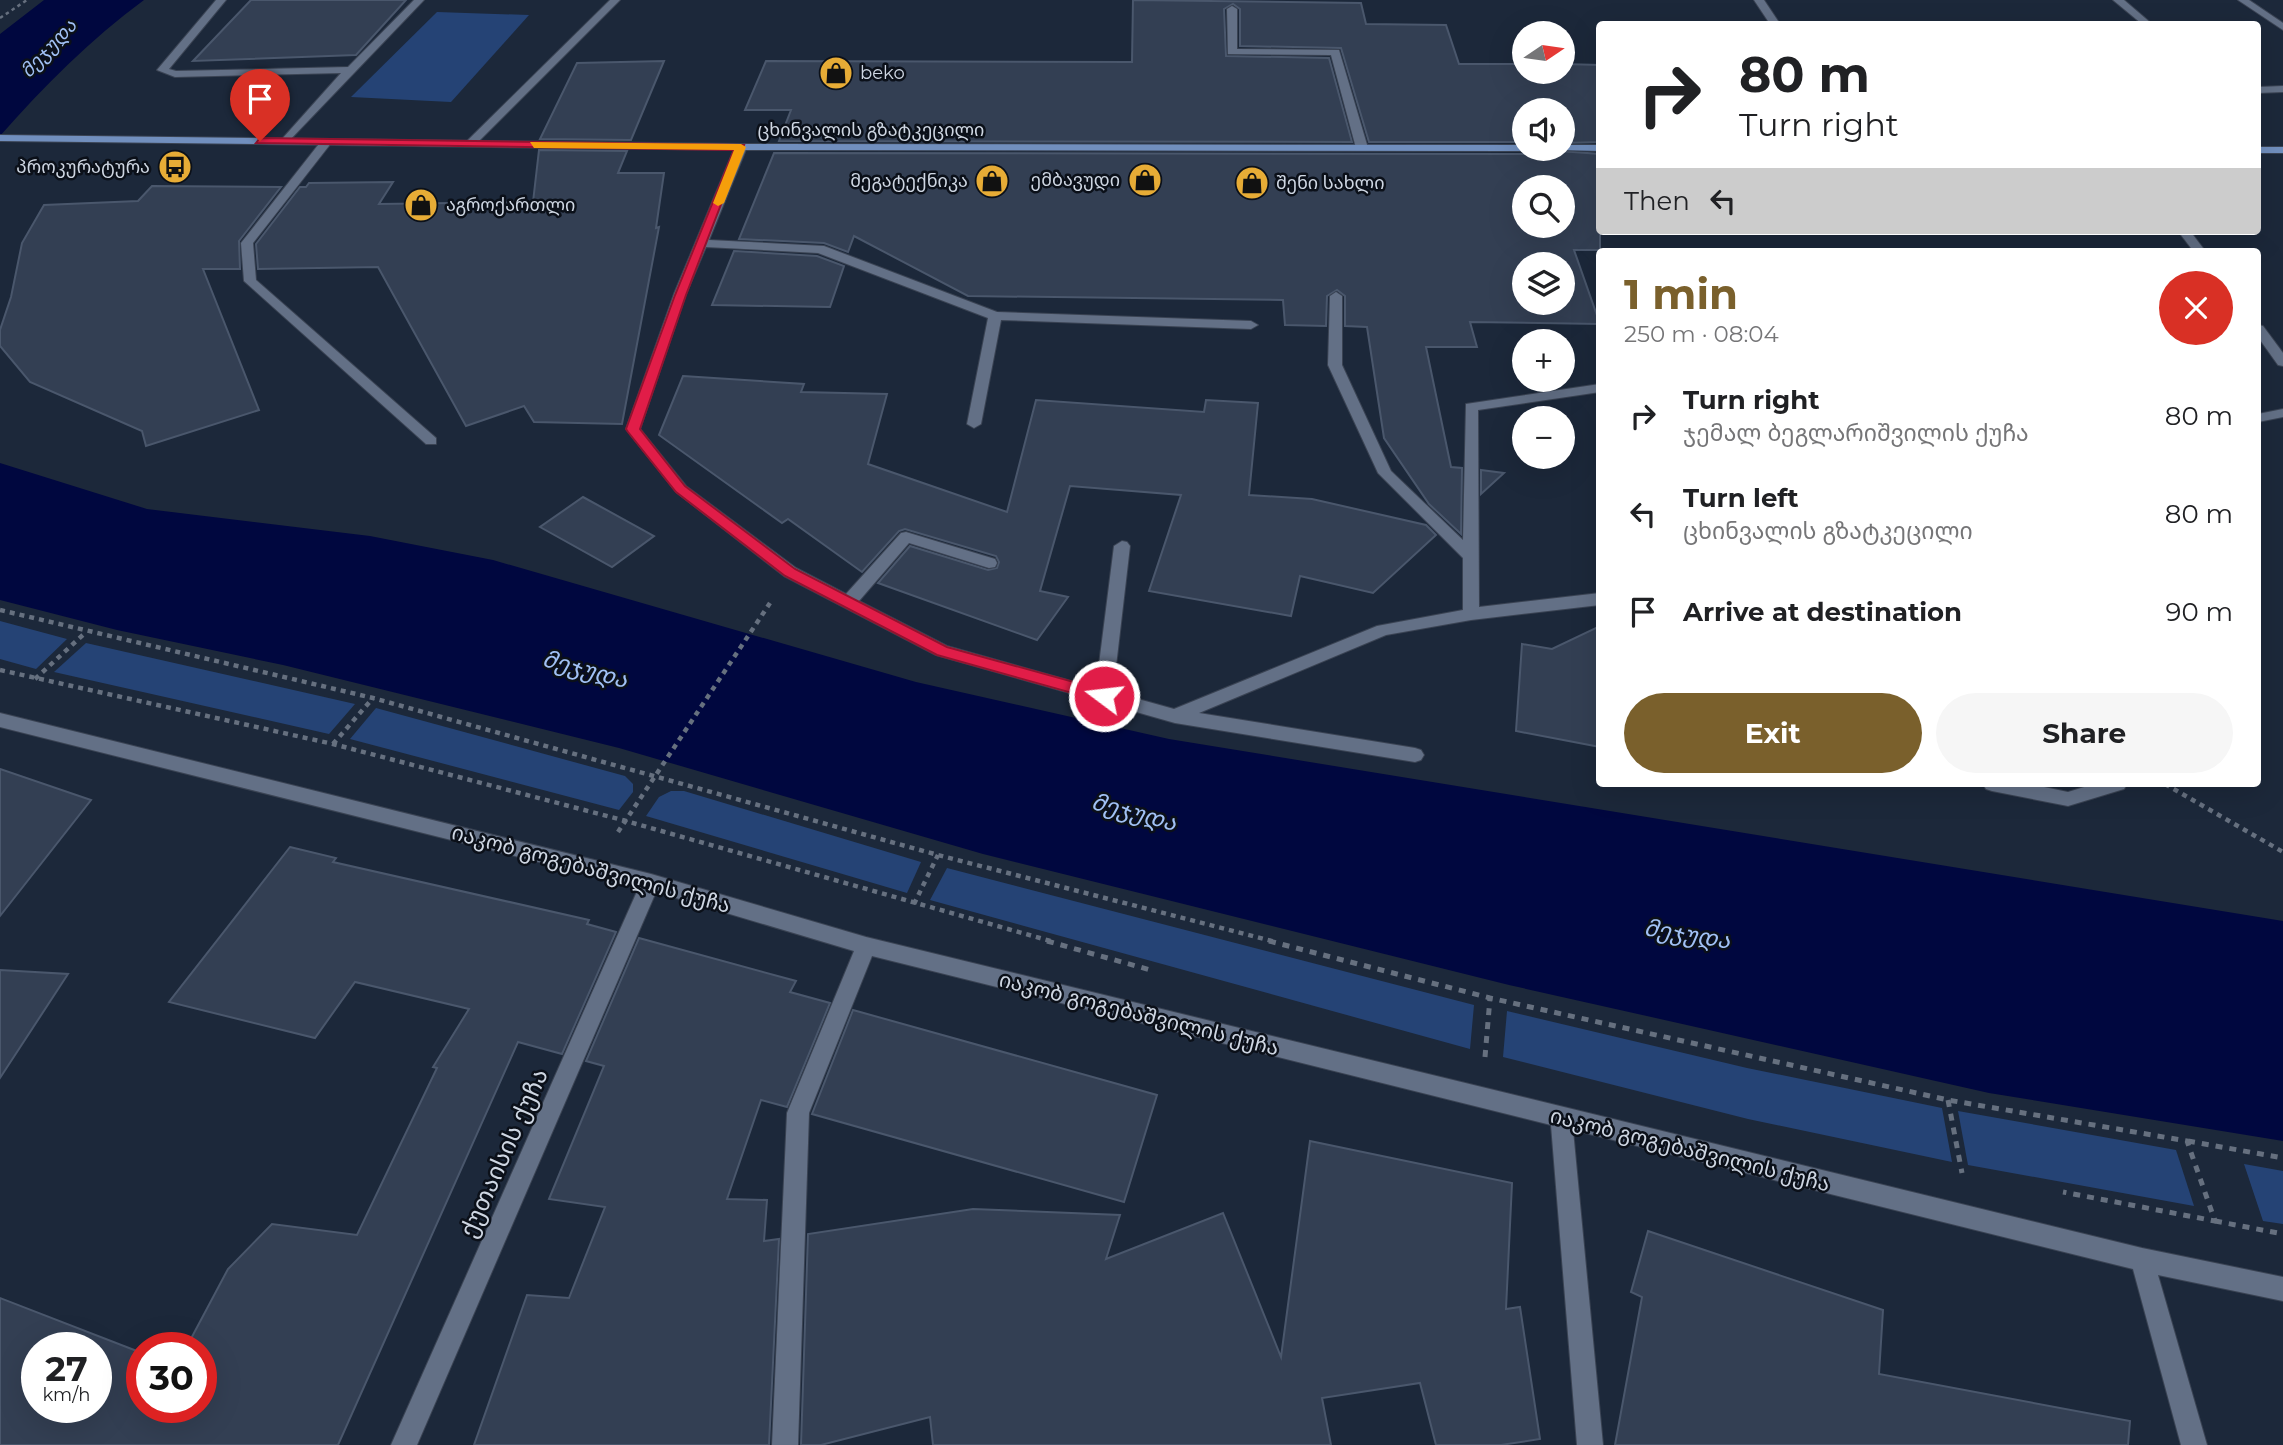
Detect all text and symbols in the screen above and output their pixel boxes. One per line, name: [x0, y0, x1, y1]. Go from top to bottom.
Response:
water label: მეჯუდა: [15, 14, 82, 82]
north arrow: [1512, 21, 1575, 84]
map controls: [1512, 21, 1575, 469]
text: 80 m: [1739, 45, 1870, 104]
icon: right: [1624, 49, 1715, 140]
shop icon: beko: [817, 54, 855, 92]
place label: beko: [860, 62, 905, 84]
pin: [230, 69, 290, 141]
icon: arrive: [241, 80, 279, 118]
button: sound: [1512, 98, 1575, 161]
text: Turn right: [1739, 105, 1899, 144]
street label: ცხინვალის გზატკეცილი: [758, 119, 984, 141]
bus stop icon: პროკურატურა: [156, 148, 194, 186]
place label: პროკურატურა: [16, 156, 150, 178]
shop icon: ემბავუდი: [1126, 161, 1164, 199]
shop icon: მეგატექნიკა: [973, 162, 1011, 200]
shop icon: შენი სახლი: [1233, 164, 1271, 202]
place label: ემბავუდი: [1031, 169, 1120, 191]
place label: მეგატექნიკა: [850, 170, 968, 192]
place label: შენი სახლი: [1276, 172, 1384, 194]
button: search: [1512, 175, 1575, 238]
icon: left: [1704, 182, 1742, 220]
text: Then: [1624, 185, 1690, 217]
shop icon: აგროქართლი: [402, 186, 440, 224]
place label: აგროქართლი: [446, 194, 575, 216]
button: layers: [1512, 252, 1575, 315]
text: 1 min: [1624, 268, 1738, 320]
button: close: [2159, 271, 2233, 345]
text: 250 m · 08:04: [1624, 320, 1779, 348]
button: +: [1512, 329, 1575, 392]
text: Turn right: [1683, 384, 1819, 416]
icon: right: [1624, 397, 1662, 435]
text: 80 m: [2165, 400, 2233, 432]
button: −: [1512, 406, 1575, 469]
text: ჯემალ ბეგლარიშვილის ქუჩა: [1683, 419, 2029, 447]
text: Turn left: [1683, 482, 1799, 514]
icon: left: [1624, 495, 1662, 533]
text: 80 m: [2165, 498, 2233, 530]
text: ცხინვალის გზატკეცილი: [1683, 517, 1973, 545]
icon: arrive: [1624, 593, 1662, 631]
text: Arrive at destination: [1683, 596, 1962, 628]
text: 90 m: [2166, 596, 2233, 628]
water label: მეჯუდა: [539, 644, 631, 694]
position arrow: [1067, 659, 1141, 733]
button: Exit: [1624, 693, 1922, 773]
button: Share: [1936, 693, 2233, 773]
water label: მეჯუდა: [1088, 787, 1180, 837]
street label: იაკობ გოგებაშვილის ქუჩა: [449, 819, 733, 919]
water label: მეჯუდა: [1642, 913, 1732, 955]
street label: იაკობ გოგებაშვილის ქუჩა: [997, 967, 1281, 1061]
street label: ქუთაისის ქუჩა: [453, 1064, 554, 1242]
street label: იაკობ გოგებაშვილის ქუჩა: [1548, 1103, 1832, 1197]
speed limit sign: 30: [126, 1332, 217, 1423]
text: 27: [45, 1347, 88, 1390]
text: km/h: [42, 1384, 91, 1406]

